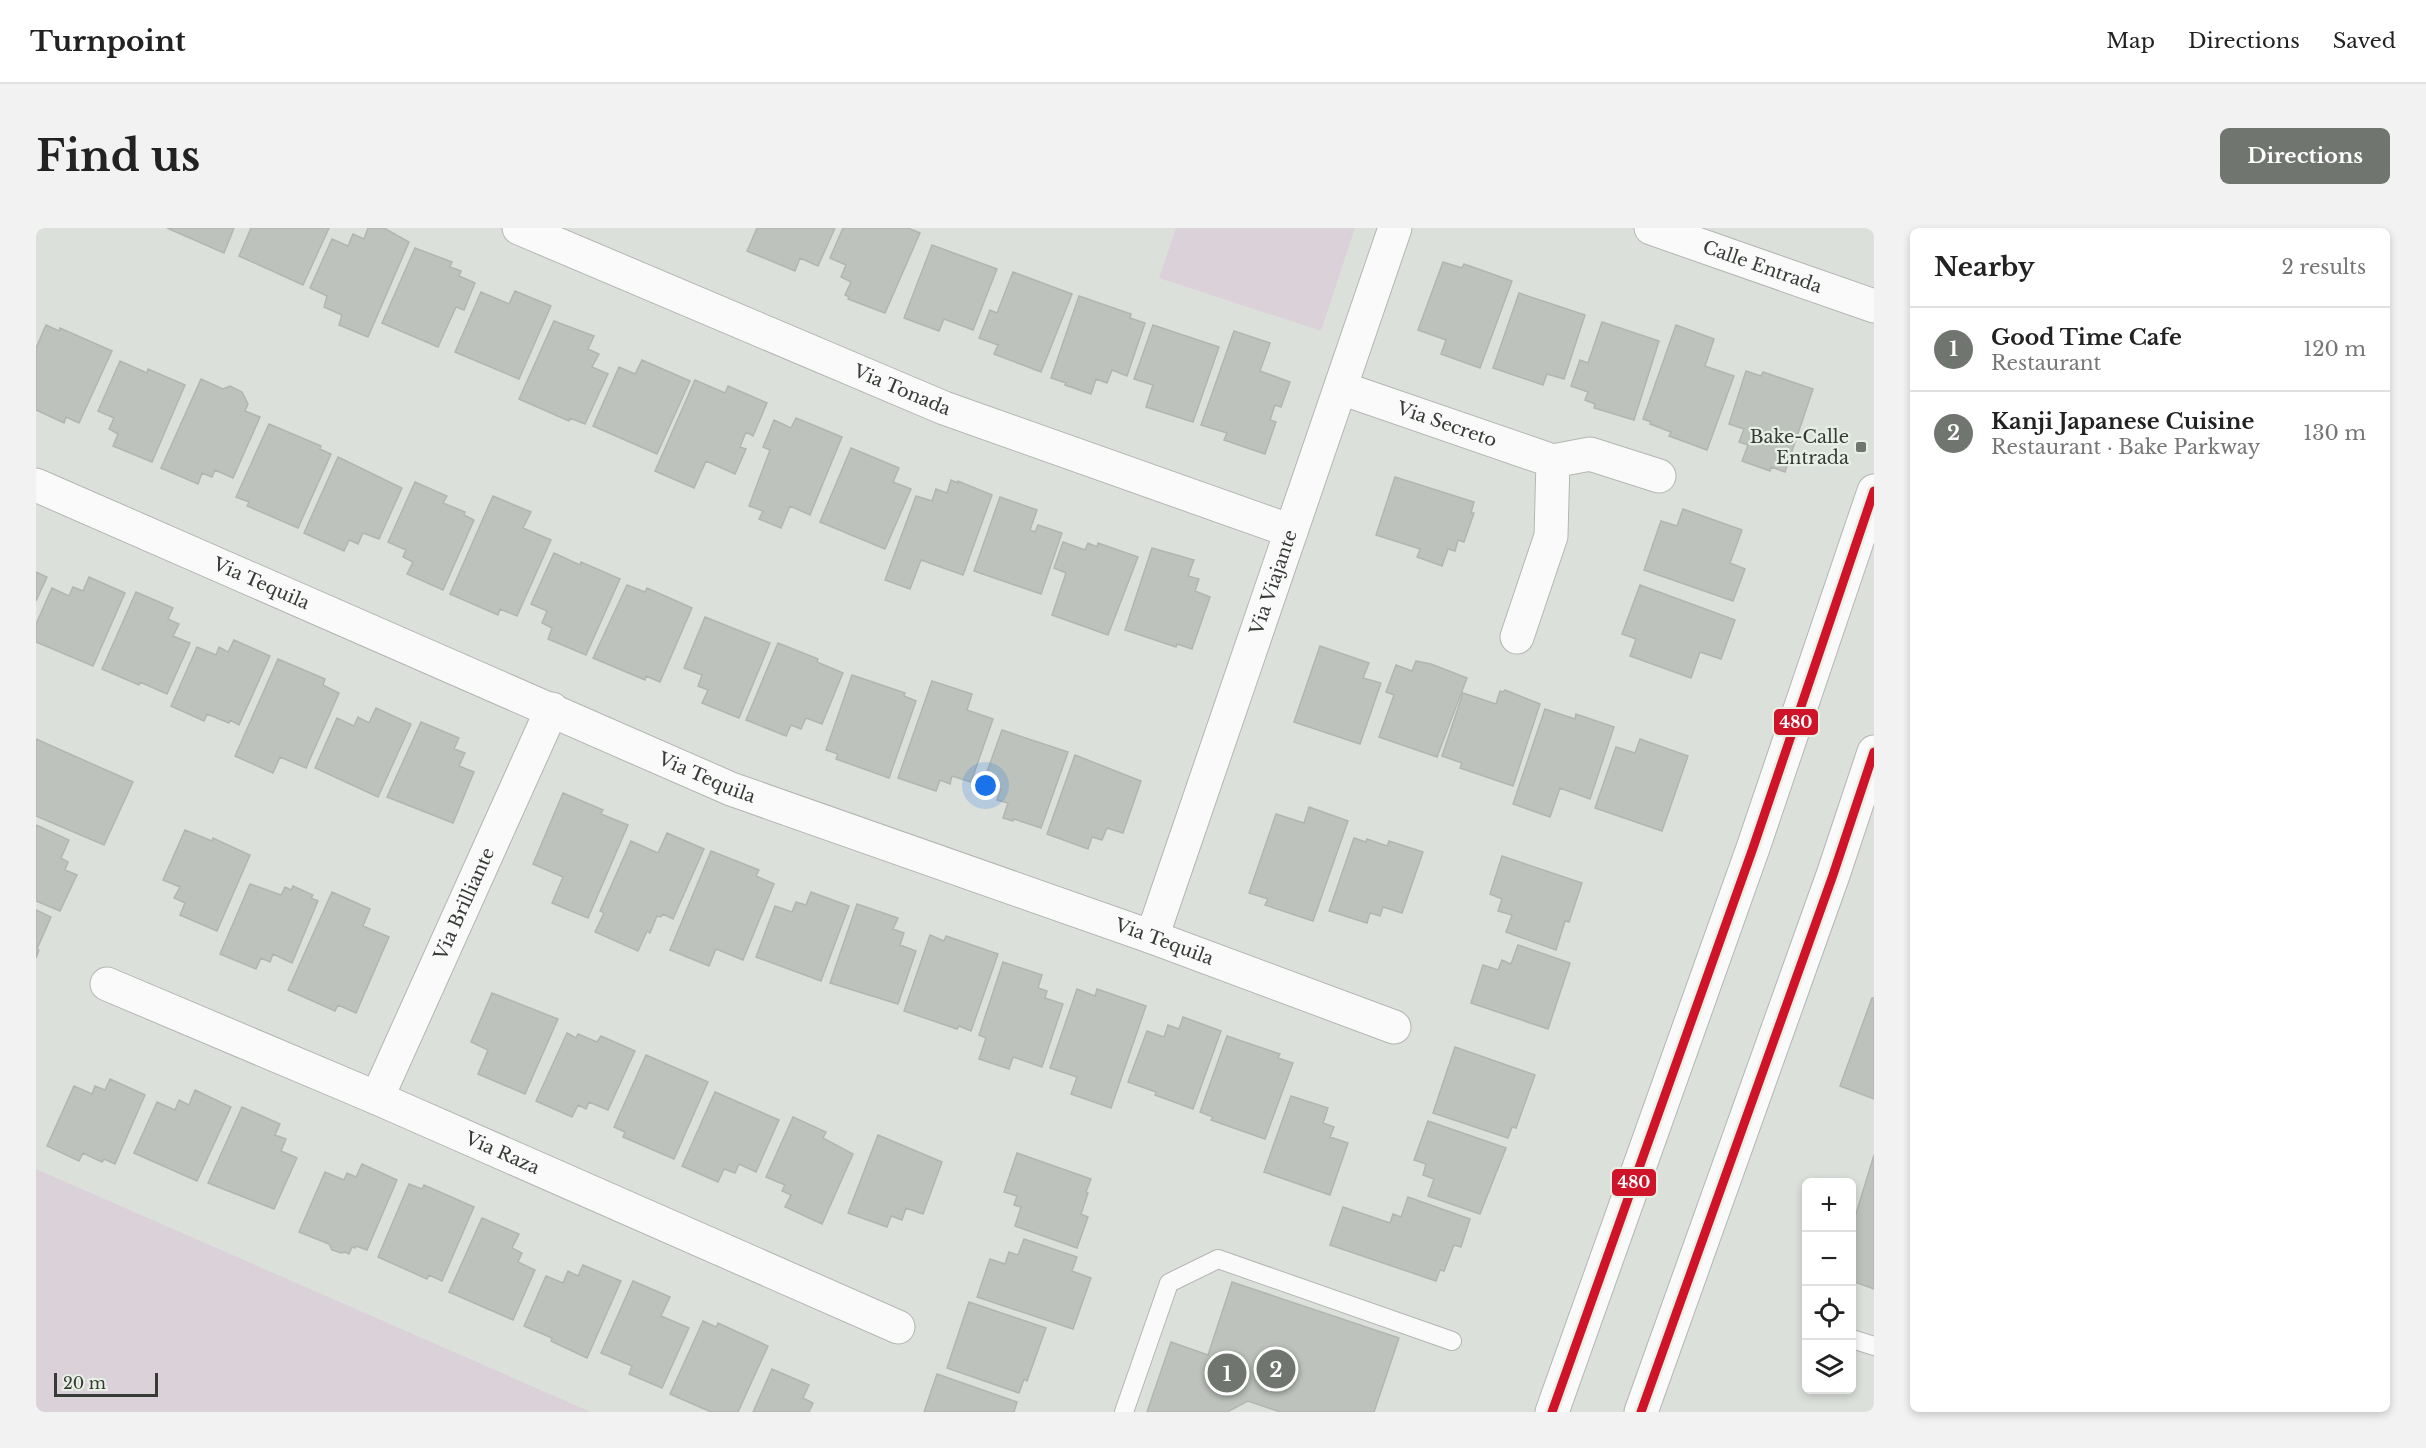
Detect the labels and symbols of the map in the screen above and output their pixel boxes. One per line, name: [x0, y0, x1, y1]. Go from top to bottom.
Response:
street label: Calle Entrada: [1700, 236, 1825, 298]
street label: Via Tonada: [849, 360, 953, 420]
street label: Via Secreto: [1393, 397, 1500, 452]
place label: Bake-Calle Entrada: [1750, 426, 1849, 469]
marker: Bake-Calle Entrada: [1854, 440, 1868, 454]
street label: Via Viajante: [1245, 527, 1302, 639]
street label: Via Tequila: [209, 552, 313, 614]
line badge: 480: [1773, 708, 1819, 736]
text: 480: [1780, 712, 1812, 732]
street label: Via Tequila: [654, 747, 758, 808]
your location: [971, 771, 1000, 800]
street label: Via Brilliante: [429, 844, 499, 964]
street label: Via Tequila: [1111, 914, 1217, 970]
street label: Via Raza: [461, 1127, 543, 1179]
line badge: 480: [1611, 1168, 1657, 1197]
text: 480: [1618, 1172, 1650, 1192]
pin: 2: [1256, 1346, 1296, 1392]
pin: 1: [1208, 1350, 1246, 1396]
scale bar: [54, 1370, 158, 1398]

